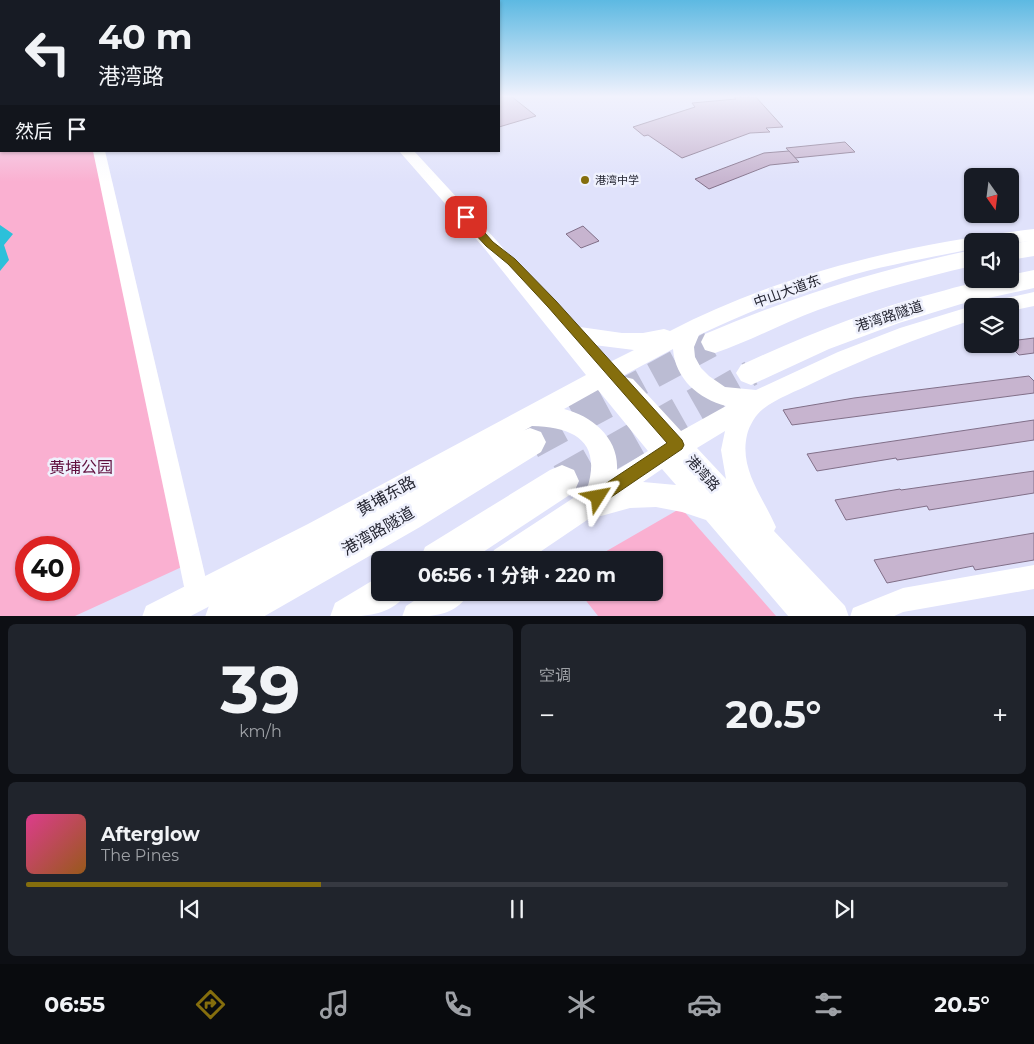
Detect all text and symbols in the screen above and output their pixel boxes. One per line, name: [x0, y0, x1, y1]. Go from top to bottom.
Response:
text: 40 m: [98, 15, 193, 58]
icon: left: [15, 20, 80, 85]
text: 港湾路: [98, 63, 164, 90]
icon: arrive: [63, 115, 91, 143]
text: 然后: [15, 120, 53, 143]
north arrow: [964, 168, 1019, 222]
map controls: [964, 168, 1019, 353]
place label: 港湾中学: [595, 173, 639, 187]
marker: 港湾中学: [579, 174, 591, 186]
pin: [445, 196, 487, 238]
icon: arrive: [452, 203, 480, 231]
button: sound: [964, 233, 1019, 288]
street label: 中山大道东: [751, 271, 823, 311]
street label: 港湾路隧道: [853, 297, 925, 335]
button: layers: [964, 298, 1019, 353]
street label: 港湾路: [682, 451, 724, 495]
park label: 黄埔公园: [49, 458, 113, 477]
position arrow: [571, 470, 623, 522]
street label: 黄埔东路: [353, 472, 419, 520]
street label: 港湾路隧道: [339, 503, 417, 559]
speed limit sign: 40: [15, 536, 80, 601]
text: 06:56 · 1 分钟 · 220 m: [418, 564, 616, 587]
text: 39: [221, 650, 300, 729]
text: 空调: [539, 666, 571, 685]
text: 20.5°: [726, 691, 821, 738]
text: −: [539, 698, 555, 732]
text: +: [992, 698, 1008, 732]
text: km/h: [239, 722, 282, 741]
text: Afterglow: [101, 823, 200, 846]
text: The Pines: [101, 846, 179, 865]
icon: previous: [176, 895, 204, 923]
icon: pause: [503, 895, 531, 923]
icon: next: [830, 895, 858, 923]
icon: directions: [193, 987, 228, 1022]
icon: music: [317, 987, 352, 1022]
icon: phone: [440, 987, 475, 1022]
icon: climate: [564, 987, 599, 1022]
icon: car: [687, 987, 722, 1022]
icon: filters: [811, 987, 846, 1022]
text: 06:55: [44, 991, 105, 1018]
text: 20.5°: [934, 991, 990, 1018]

